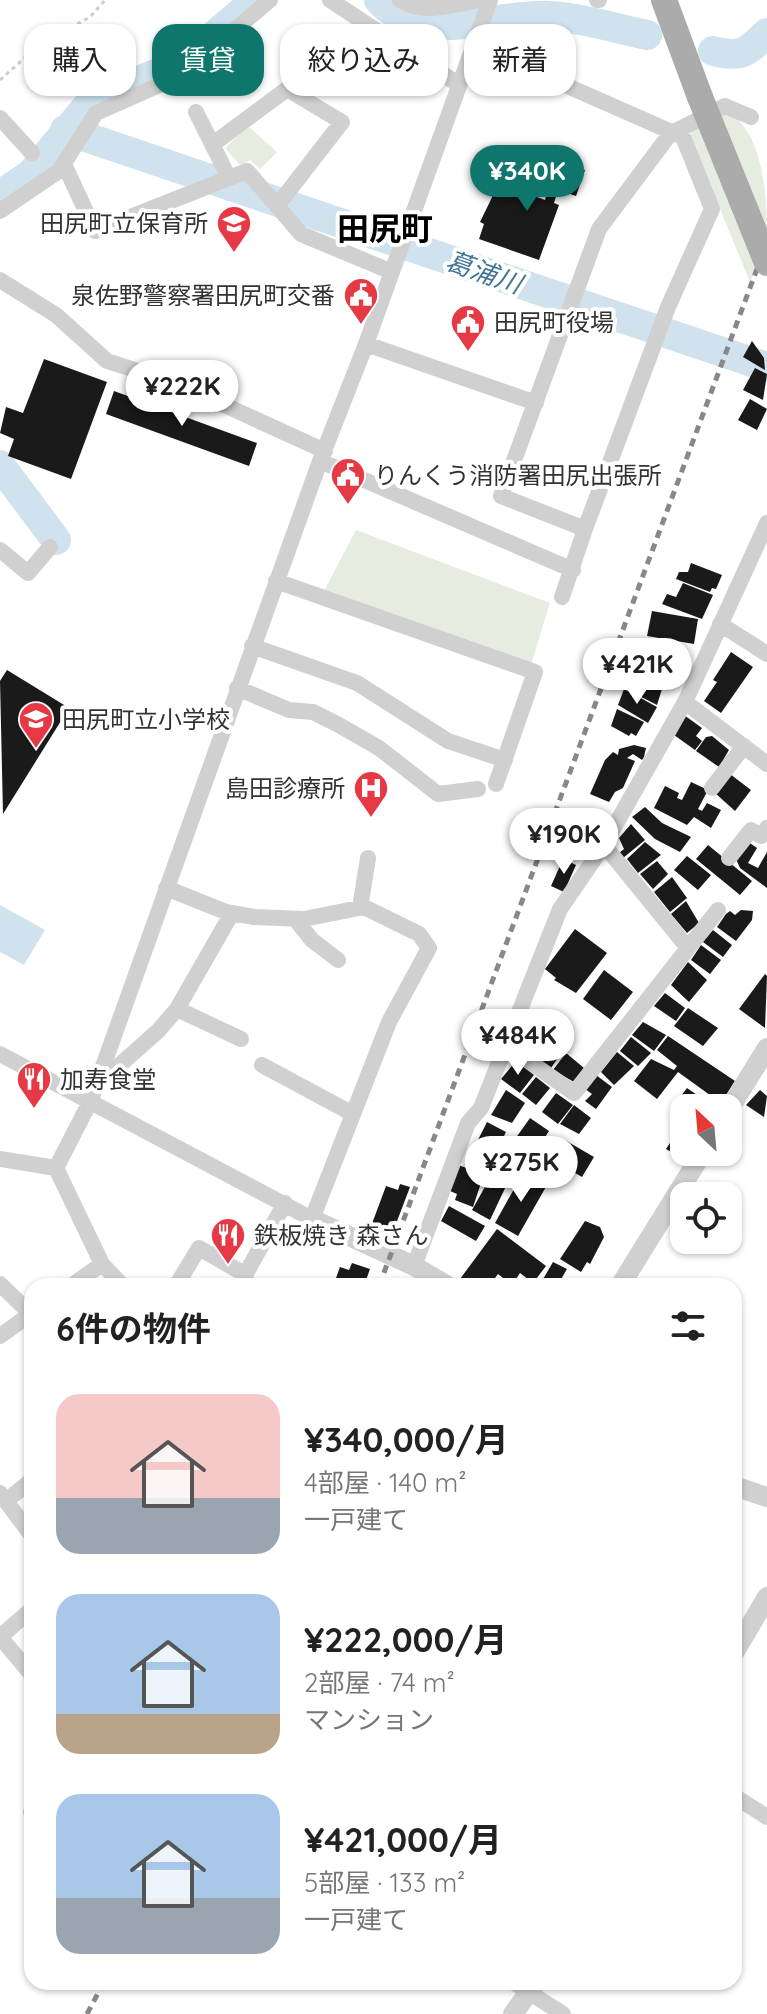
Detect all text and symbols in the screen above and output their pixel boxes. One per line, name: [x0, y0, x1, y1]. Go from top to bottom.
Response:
chip: 購入: [24, 24, 136, 96]
chip: 賃貸: [152, 24, 264, 96]
chip: 絞り込み: [280, 24, 448, 96]
chip: 新着: [464, 24, 576, 96]
pin: ¥340K: [471, 145, 583, 213]
text: ¥340K: [488, 154, 566, 187]
school or university icon: 田尻町立保育所: [215, 204, 253, 254]
place label: 田尻町立保育所: [40, 208, 208, 238]
district label: 田尻町: [337, 208, 433, 248]
water label: 葛浦川: [442, 244, 529, 301]
public building icon: 泉佐野警察署田尻町交番: [342, 276, 380, 326]
place label: 泉佐野警察署田尻町交番: [71, 280, 335, 310]
public building icon: 田尻町役場: [449, 303, 487, 353]
place label: 田尻町役場: [494, 307, 614, 337]
pin: ¥222K: [126, 360, 238, 428]
text: ¥222K: [144, 369, 220, 402]
public building icon: りんくう消防署田尻出張所: [329, 456, 367, 506]
place label: りんくう消防署田尻出張所: [374, 460, 662, 490]
pin: ¥421K: [581, 638, 693, 706]
text: ¥421K: [601, 647, 673, 680]
school or university icon: 田尻町立小学校: [17, 700, 55, 750]
place label: 田尻町立小学校: [62, 704, 230, 734]
hospital icon: 島田診療所: [352, 769, 390, 819]
place label: 島田診療所: [225, 773, 345, 803]
pin: ¥190K: [508, 808, 620, 876]
text: ¥190K: [527, 817, 601, 850]
pin: ¥484K: [462, 1009, 574, 1077]
text: ¥484K: [479, 1018, 557, 1051]
restaurant icon: 加寿食堂: [15, 1060, 53, 1110]
place label: 加寿食堂: [60, 1064, 156, 1094]
north arrow: [670, 1094, 742, 1166]
map controls: [670, 1094, 742, 1254]
pin: ¥275K: [465, 1136, 577, 1204]
text: ¥275K: [483, 1145, 559, 1178]
button: locate: [670, 1182, 742, 1254]
restaurant icon: 鉄板焼き 森さん: [209, 1216, 247, 1266]
place label: 鉄板焼き 森さん: [254, 1220, 429, 1250]
icon: filters: [666, 1304, 710, 1348]
text: 6件の物件: [56, 1307, 211, 1350]
text: ¥340,000/月: [304, 1418, 509, 1461]
icon: home: [120, 1426, 216, 1522]
text: 4部屋 · 140 m²: [304, 1466, 466, 1499]
text: 一戸建て: [304, 1503, 408, 1536]
text: ¥222,000/月: [304, 1618, 508, 1661]
icon: home: [120, 1626, 216, 1722]
text: 2部屋 · 74 m²: [304, 1666, 455, 1699]
text: マンション: [304, 1703, 434, 1736]
text: ¥421,000/月: [304, 1818, 502, 1861]
icon: home: [120, 1826, 216, 1922]
text: 5部屋 · 133 m²: [304, 1866, 465, 1899]
text: 一戸建て: [304, 1903, 408, 1936]

